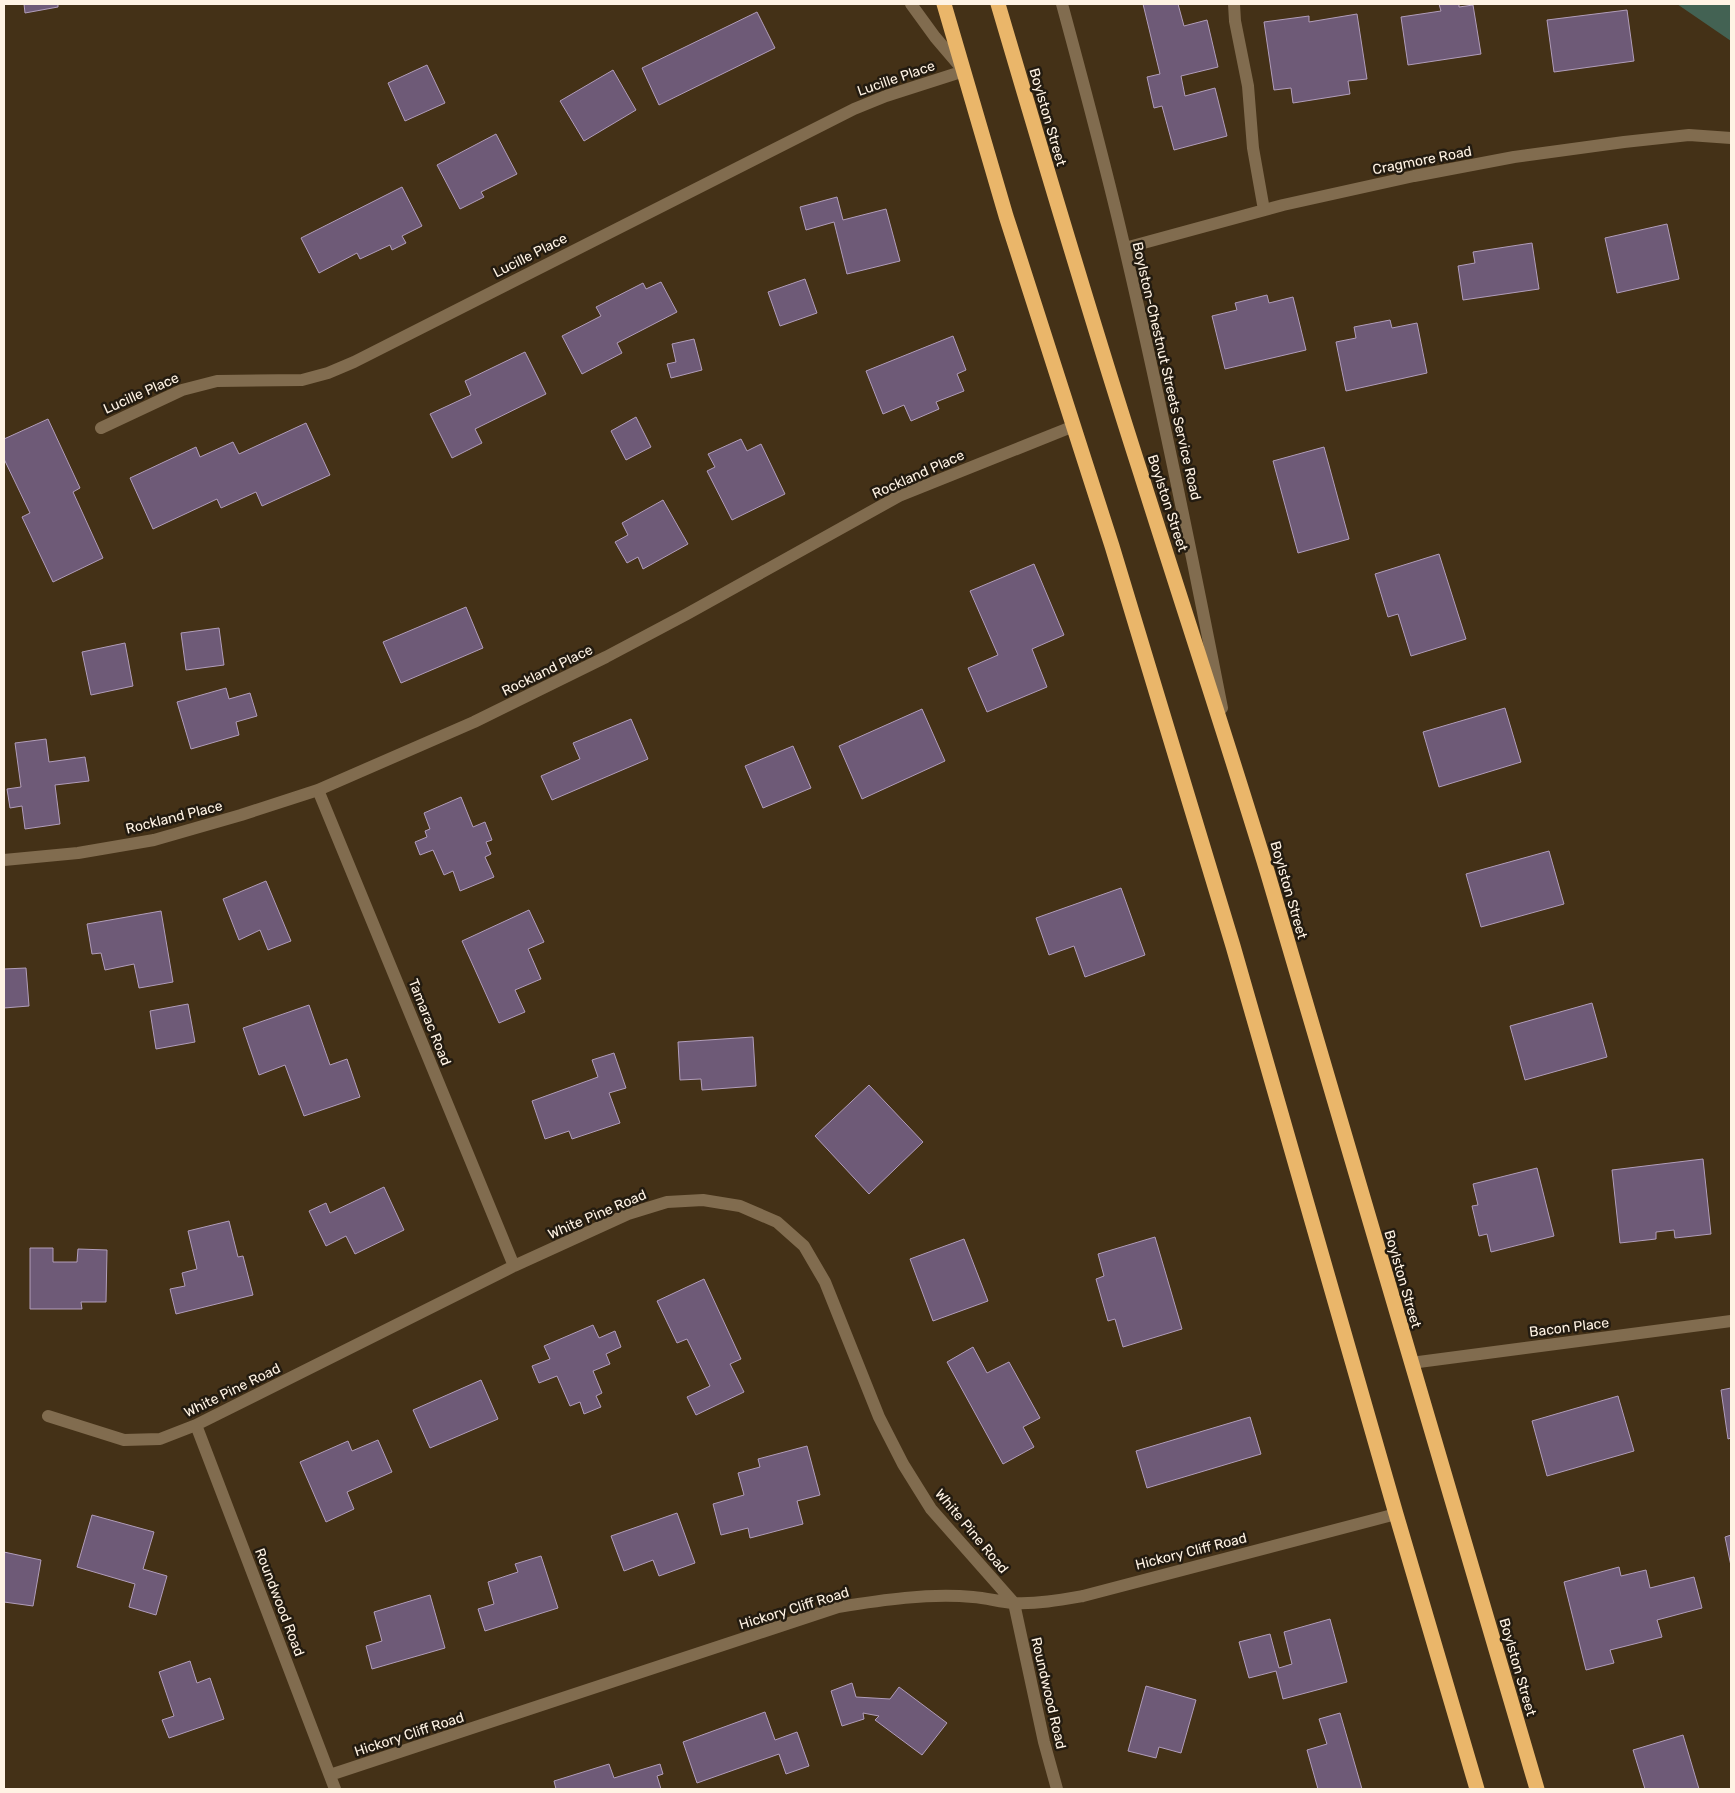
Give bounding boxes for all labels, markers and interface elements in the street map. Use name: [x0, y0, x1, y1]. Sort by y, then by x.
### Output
street label: Lucille Place: [855, 57, 937, 100]
street label: Boylston Street: [1025, 66, 1070, 169]
street label: Cragmore Road: [1371, 143, 1473, 178]
street label: Lucille Place: [490, 229, 570, 281]
street label: Boylston-Chestnut Streets Service Road: [1128, 240, 1205, 502]
street label: Lucille Place: [101, 369, 182, 418]
street label: Rockland Place: [869, 446, 967, 502]
street label: Boylston Street: [1144, 452, 1191, 554]
street label: Rockland Place: [499, 641, 596, 700]
street label: Rockland Place: [124, 797, 224, 838]
street label: Boylston Street: [1266, 839, 1311, 942]
street label: Tamarac Road: [404, 976, 455, 1068]
street label: White Pine Road: [545, 1186, 649, 1243]
street label: Boylston Street: [1380, 1228, 1425, 1331]
street label: Bacon Place: [1528, 1314, 1610, 1341]
street label: White Pine Road: [181, 1360, 283, 1421]
street label: White Pine Road: [931, 1486, 1012, 1577]
street label: Hickory Cliff Road: [1134, 1529, 1249, 1574]
street label: Roundwood Road: [251, 1546, 308, 1659]
street label: Hickory Cliff Road: [737, 1584, 851, 1633]
street label: Boylston Street: [1495, 1616, 1540, 1719]
street label: Roundwood Road: [1027, 1635, 1070, 1751]
street label: Hickory Cliff Road: [352, 1709, 466, 1760]

